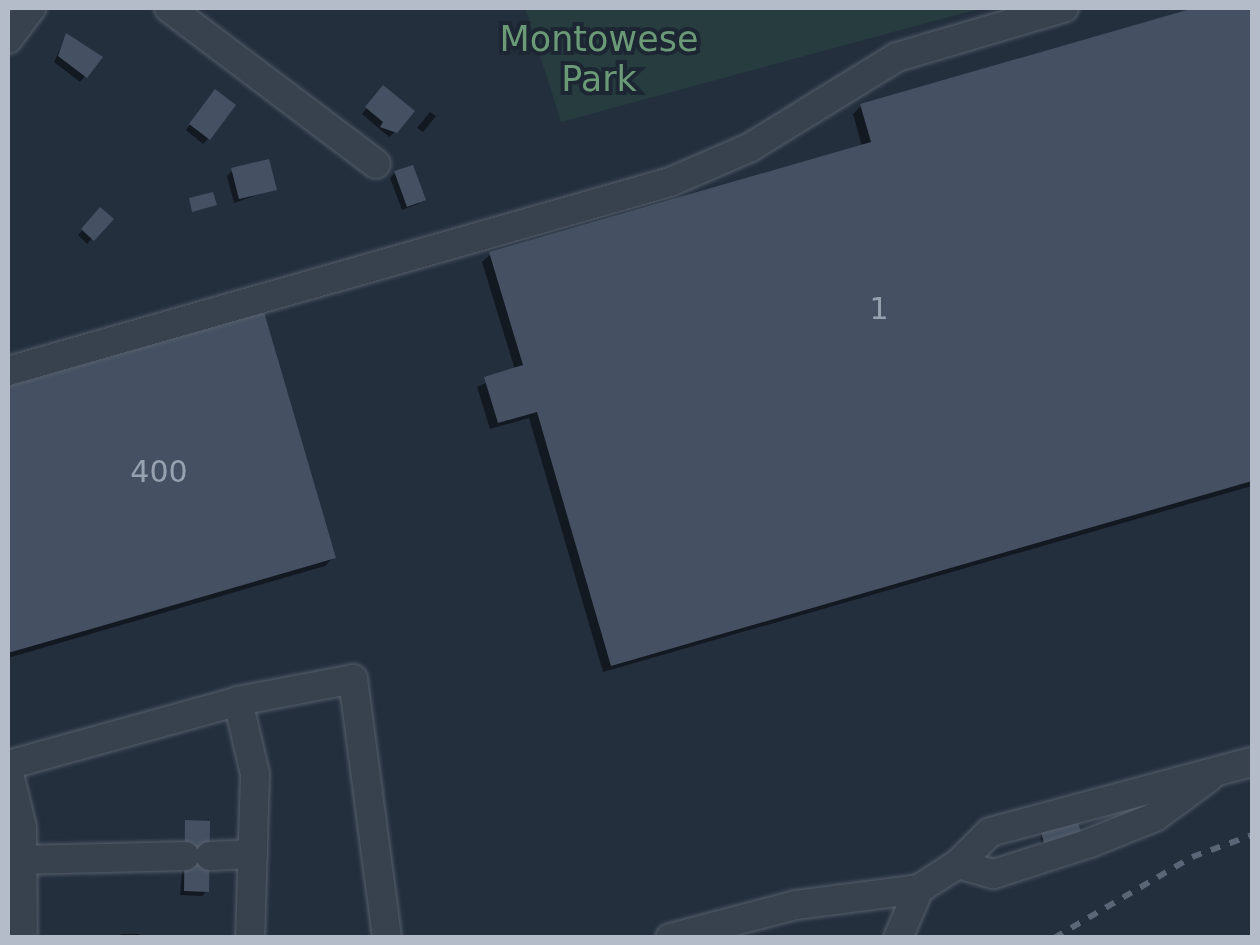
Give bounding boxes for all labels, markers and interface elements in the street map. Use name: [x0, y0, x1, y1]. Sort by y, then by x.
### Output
park label: Montowese Park: [500, 18, 698, 100]
house number: 1: [869, 291, 889, 327]
house number: 400: [130, 454, 188, 490]

